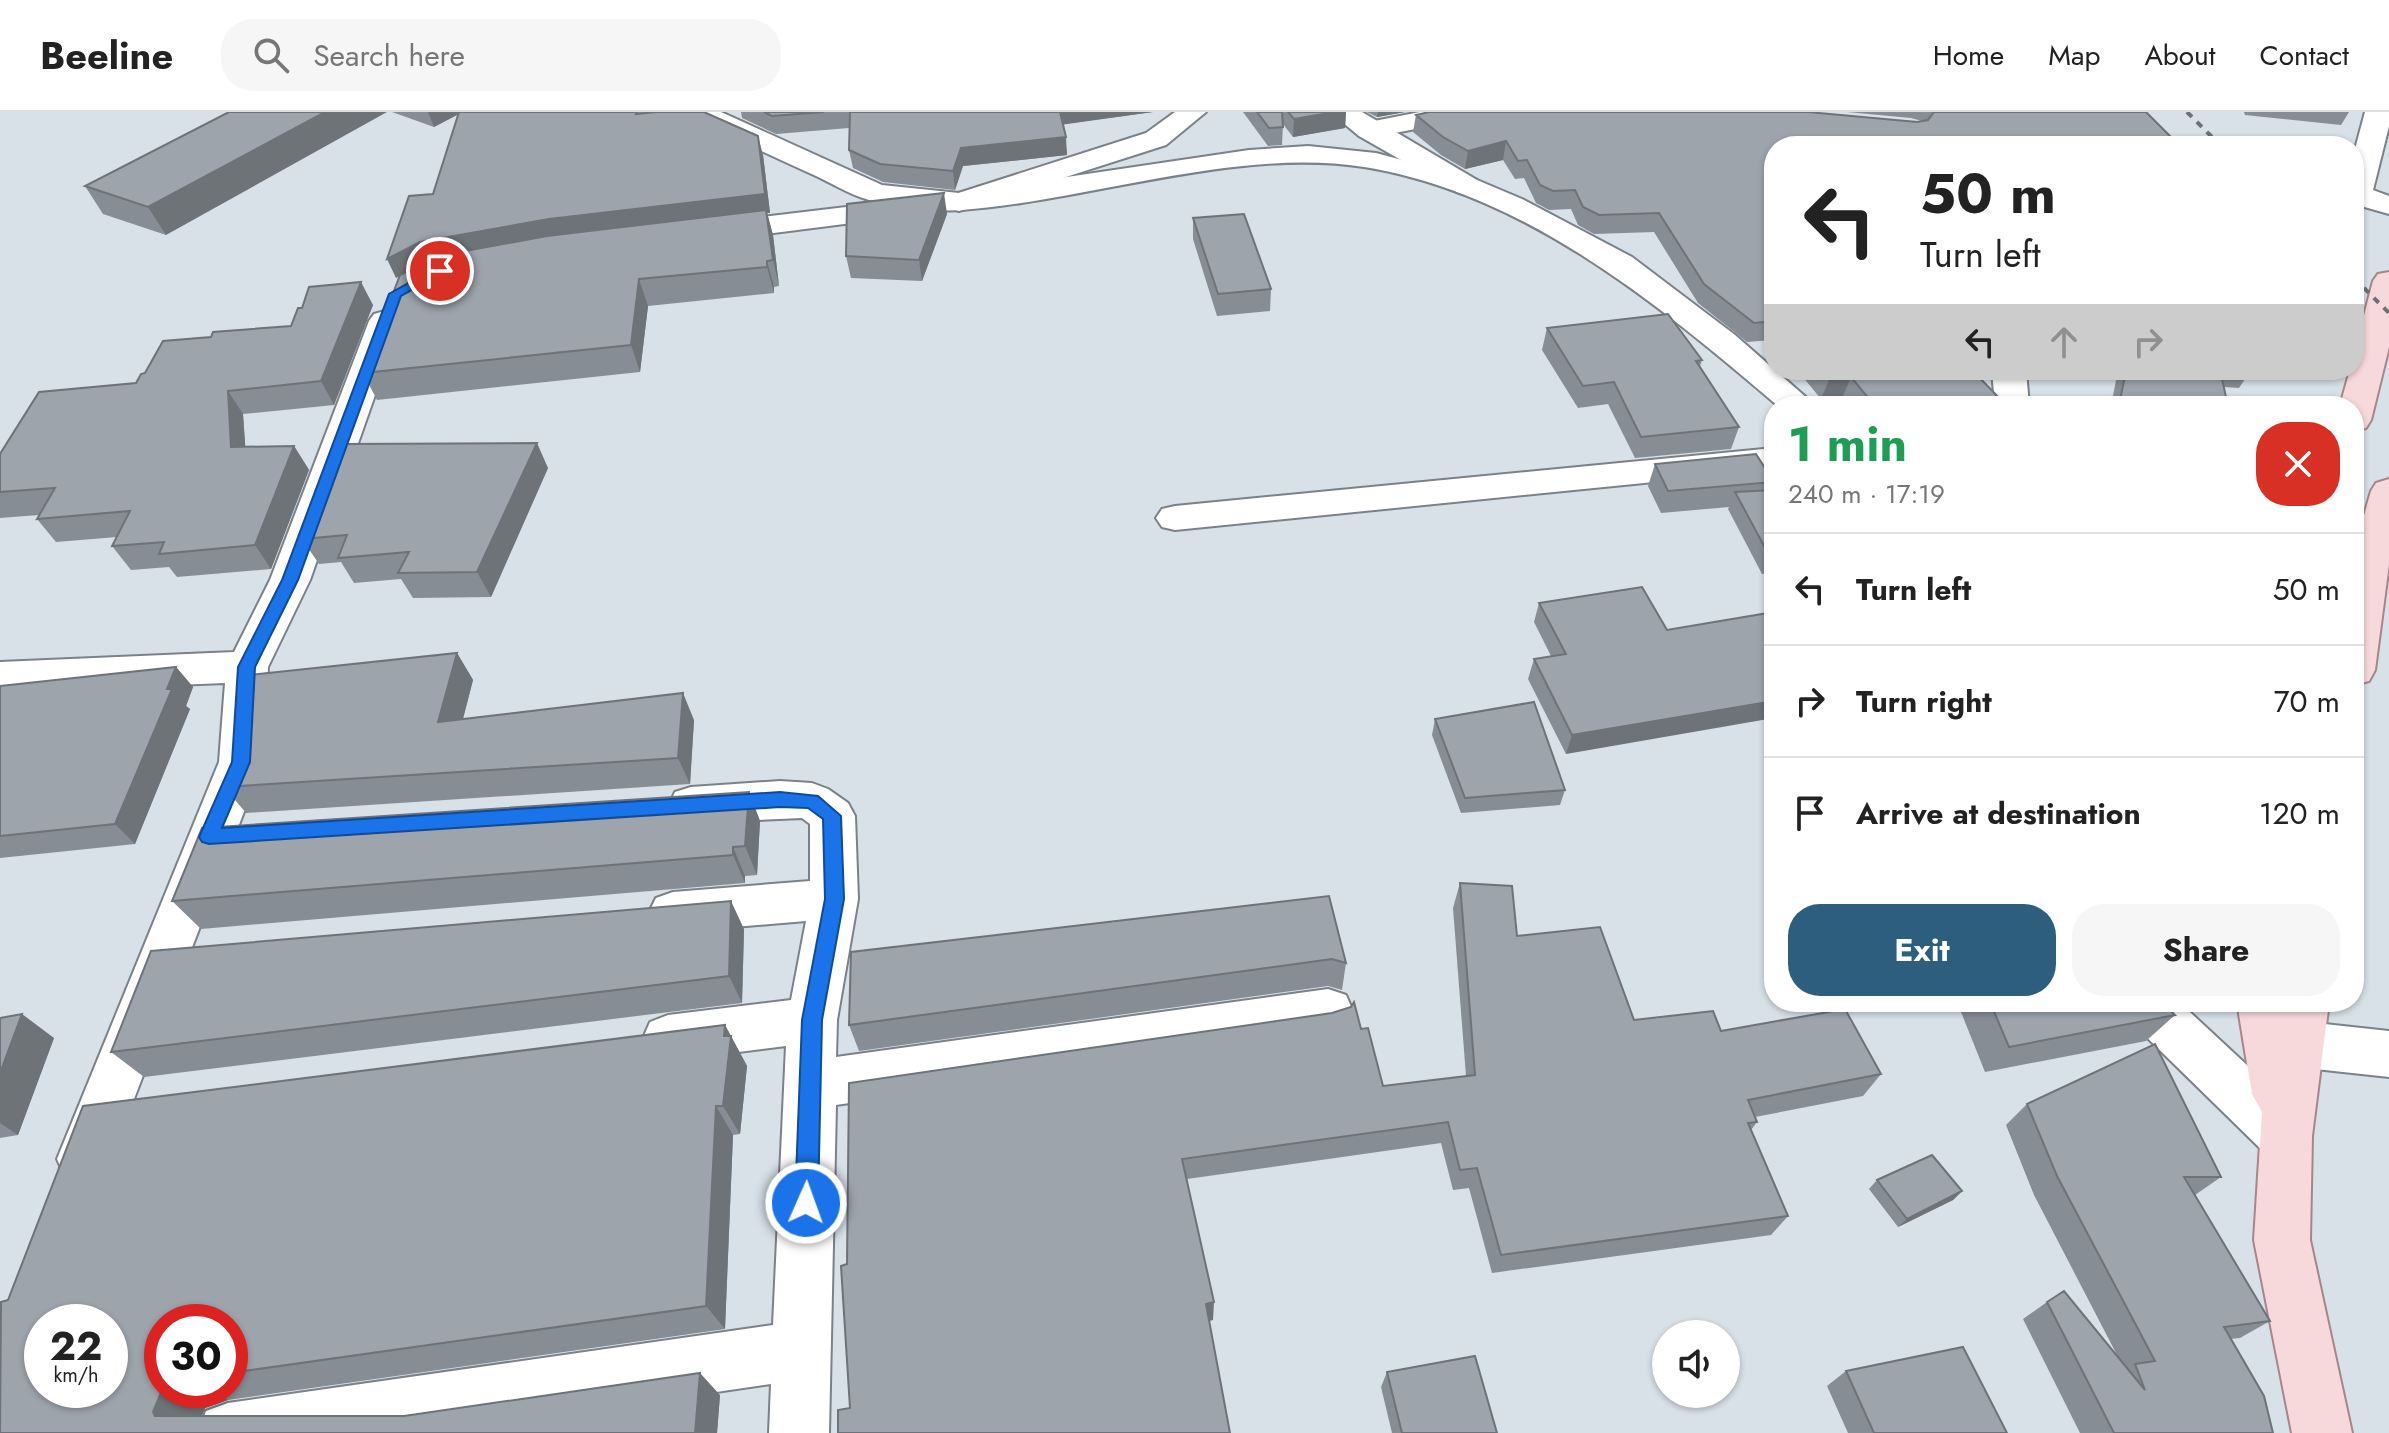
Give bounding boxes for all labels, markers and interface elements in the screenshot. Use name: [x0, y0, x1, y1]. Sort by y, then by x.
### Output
search box: [221, 19, 781, 91]
text: Beeline: [40, 28, 173, 83]
icon: search: [249, 33, 293, 77]
text: Search here: [313, 34, 465, 77]
text: Home: [1933, 35, 2004, 76]
text: Map: [2048, 35, 2100, 76]
text: About: [2144, 35, 2216, 76]
text: Contact: [2260, 35, 2349, 76]
text: 50 m: [1920, 153, 2056, 234]
icon: left: [1788, 168, 1892, 272]
text: Turn left: [1920, 228, 2041, 280]
pin: [406, 237, 474, 305]
icon: arrive: [418, 249, 462, 293]
icon: left: [1958, 320, 2002, 364]
icon: ahead: [2042, 320, 2086, 364]
icon: right: [2126, 320, 2170, 364]
text: 1 min: [1788, 410, 1907, 479]
button: close: [2256, 422, 2340, 506]
text: 240 m · 17:19: [1788, 475, 1945, 513]
icon: left: [1788, 567, 1832, 611]
text: Turn left: [1856, 568, 1971, 611]
text: 50 m: [2273, 568, 2340, 611]
icon: right: [1788, 679, 1832, 723]
text: Turn right: [1856, 680, 1992, 723]
text: 70 m: [2274, 680, 2340, 723]
icon: arrive: [1788, 791, 1832, 835]
text: Arrive at destination: [1856, 792, 2141, 835]
text: 120 m: [2259, 792, 2340, 835]
button: Exit: [1788, 904, 2056, 996]
button: Share: [2072, 904, 2340, 996]
position arrow: [764, 1161, 848, 1245]
speed limit sign: 30: [144, 1304, 248, 1408]
text: 22: [50, 1317, 102, 1375]
map controls: [1652, 1320, 1740, 1408]
button: sound: [1652, 1320, 1740, 1408]
text: km/h: [53, 1361, 99, 1390]

